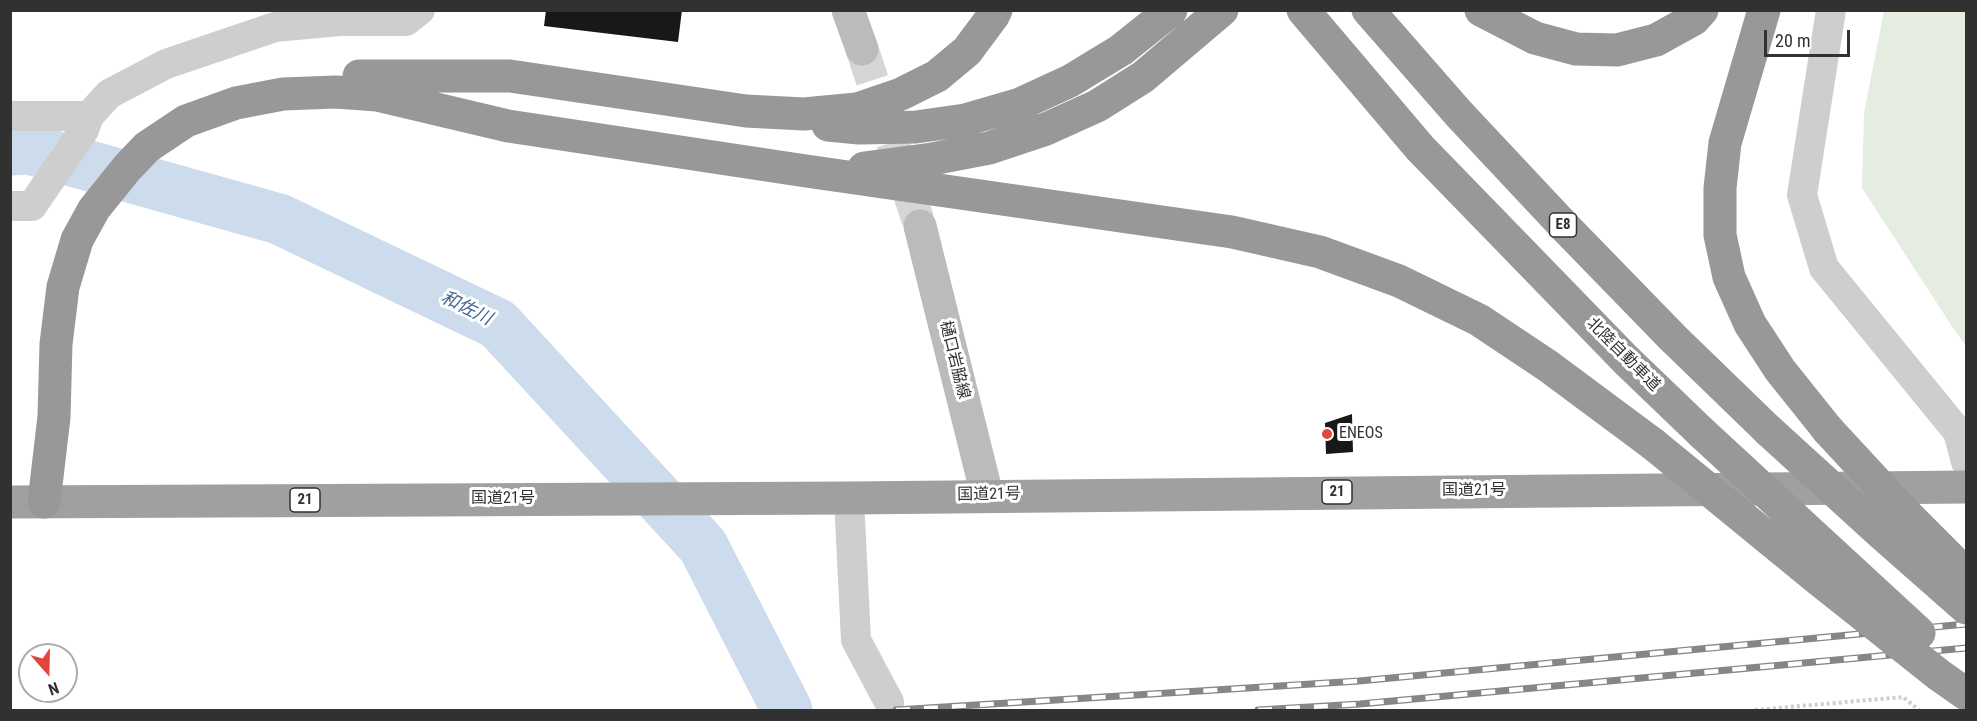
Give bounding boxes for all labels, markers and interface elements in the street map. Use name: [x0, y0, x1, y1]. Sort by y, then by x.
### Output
scale bar: [1767, 18, 1852, 56]
text: 20 m: [1775, 30, 1810, 51]
road number: E8: [1550, 213, 1576, 237]
water label: 和佐川: [437, 287, 495, 331]
street label: 北陸自動車道: [1582, 314, 1664, 396]
street label: 樋口岩脇線: [935, 319, 973, 401]
place label: ENEOS: [1339, 424, 1383, 444]
marker: ENEOS: [1320, 427, 1334, 441]
road number: 21: [1322, 480, 1352, 504]
street label: 国道21号: [1442, 481, 1506, 501]
street label: 国道21号: [957, 485, 1021, 505]
road number: 21: [290, 488, 320, 512]
street label: 国道21号: [471, 489, 535, 509]
north arrow: [18, 643, 78, 703]
text: N: [46, 678, 62, 699]

